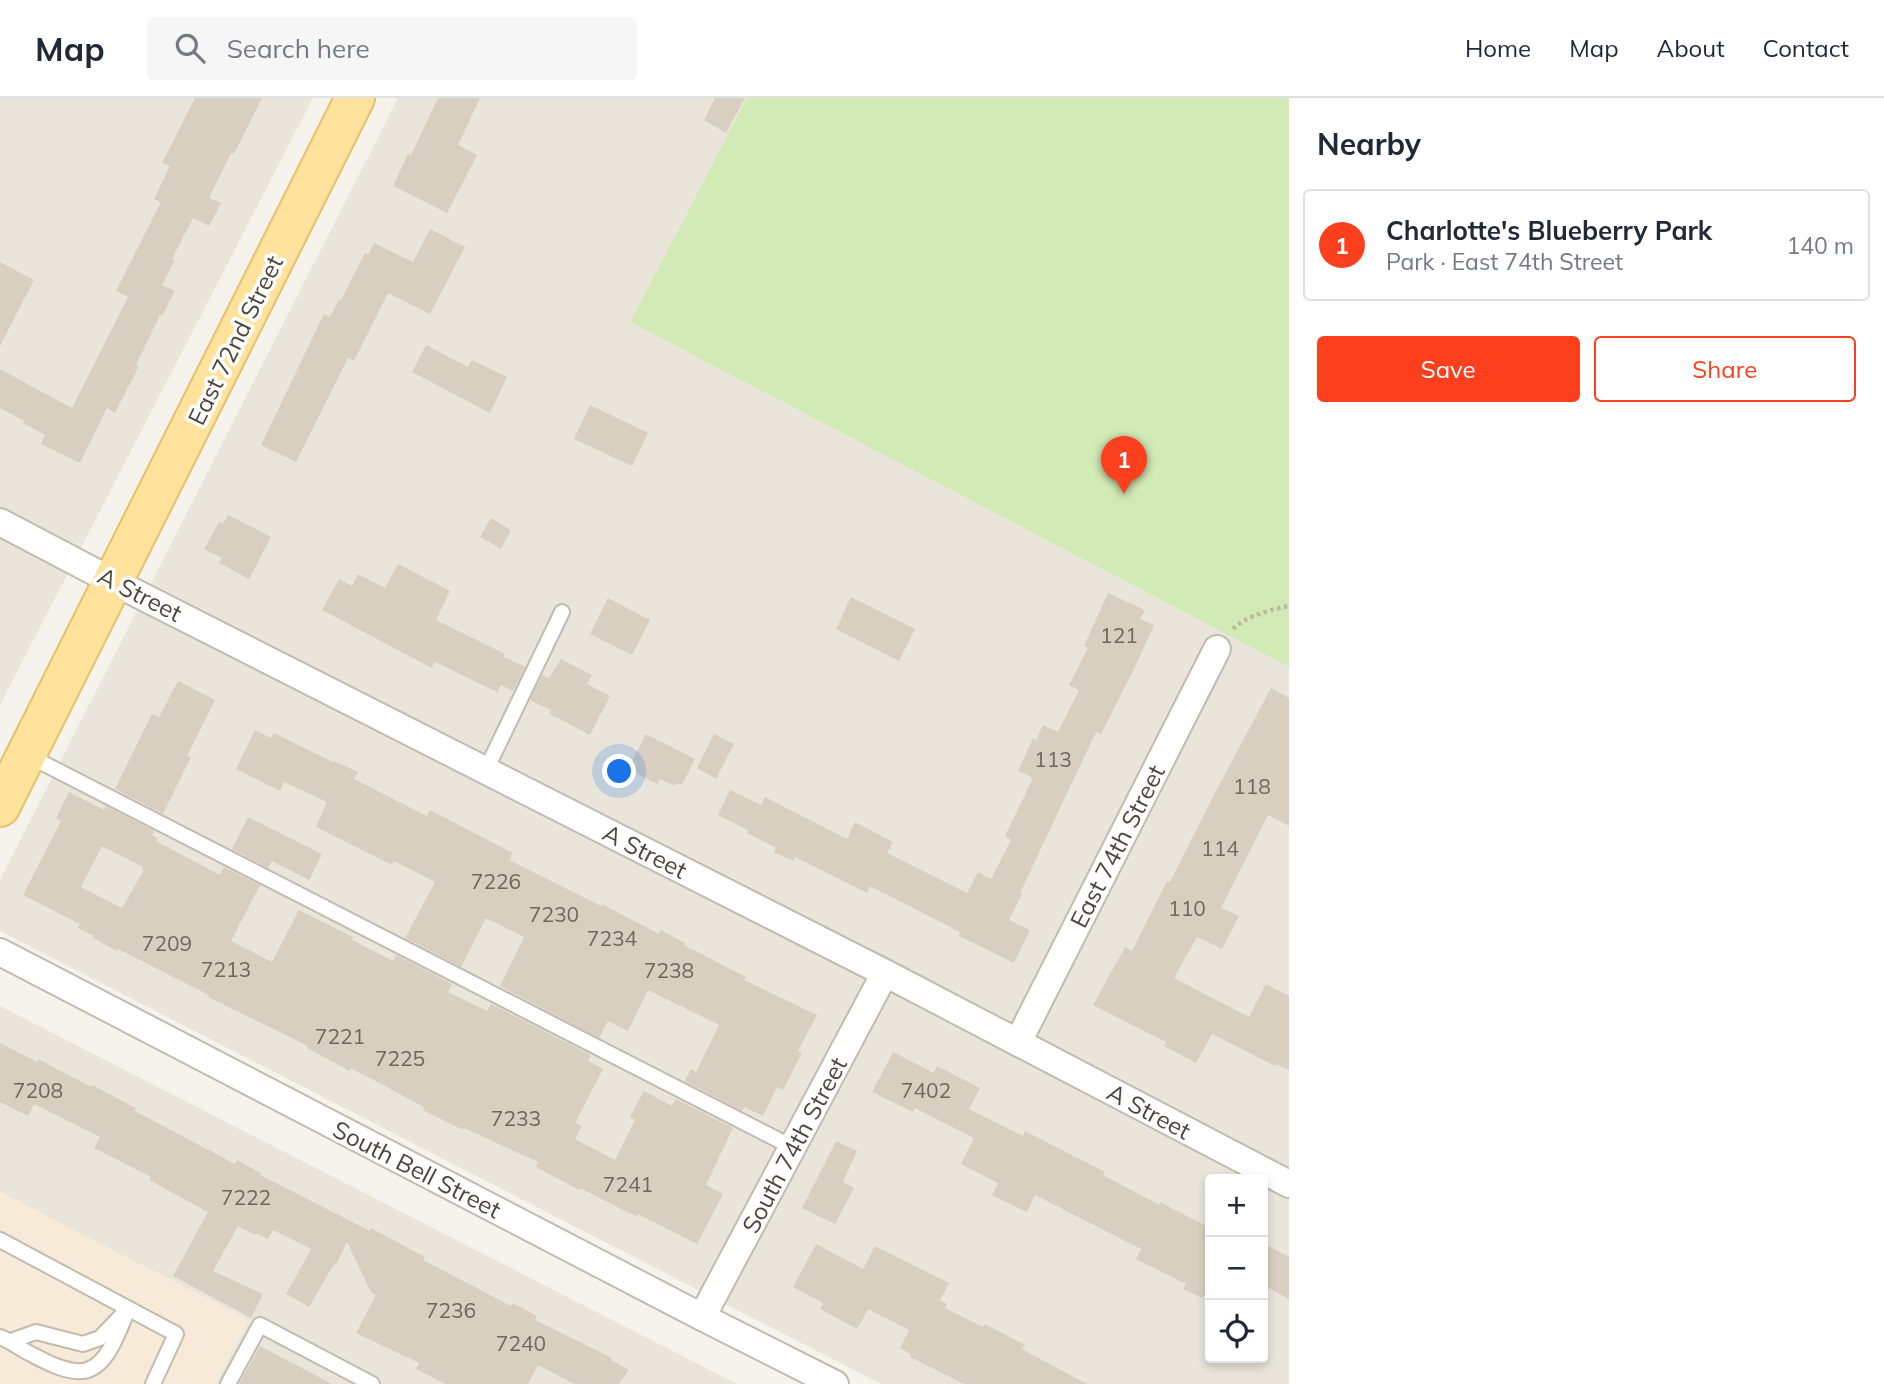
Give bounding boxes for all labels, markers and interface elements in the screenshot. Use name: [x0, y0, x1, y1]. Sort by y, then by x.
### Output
search box: [147, 17, 637, 80]
text: Map: [35, 28, 105, 69]
icon: search: [171, 29, 209, 67]
text: Search here: [227, 32, 370, 65]
text: Home: [1465, 33, 1531, 63]
text: Map: [1569, 33, 1619, 63]
text: About: [1657, 33, 1725, 63]
text: Contact: [1763, 33, 1849, 63]
text: Nearby: [1317, 125, 1421, 163]
text: Charlotte's Blueberry Park: [1386, 214, 1712, 247]
text: 1: [1335, 231, 1349, 260]
text: 140 m: [1786, 231, 1854, 260]
text: Park · East 74th Street: [1386, 247, 1623, 276]
street label: East 72nd Street: [181, 250, 289, 430]
button: Save: [1317, 336, 1580, 402]
button: Share: [1594, 336, 1856, 402]
pin: 1: [1101, 436, 1147, 494]
street label: A Street: [93, 560, 187, 628]
house number: 121: [1100, 622, 1138, 648]
house number: 113: [1034, 746, 1072, 772]
your location: [602, 754, 636, 788]
street label: East 74th Street: [1063, 760, 1171, 932]
house number: 118: [1233, 773, 1271, 799]
street label: A Street: [598, 817, 692, 885]
house number: 114: [1201, 835, 1239, 861]
house number: 7226: [471, 868, 521, 894]
house number: 110: [1168, 895, 1206, 921]
house number: 7230: [529, 901, 579, 927]
house number: 7234: [587, 925, 638, 951]
house number: 7209: [142, 930, 192, 956]
house number: 7213: [201, 956, 251, 982]
house number: 7238: [644, 957, 694, 983]
house number: 7221: [315, 1023, 365, 1049]
house number: 7225: [375, 1045, 425, 1071]
street label: South 74th Street: [735, 1052, 853, 1238]
house number: 7208: [13, 1077, 63, 1103]
house number: 7402: [901, 1077, 951, 1103]
street label: A Street: [1102, 1077, 1196, 1145]
house number: 7233: [491, 1105, 541, 1131]
street label: South Bell Street: [328, 1114, 506, 1224]
house number: 7241: [603, 1171, 653, 1197]
map controls: [1205, 1174, 1268, 1363]
button: +: [1205, 1174, 1268, 1237]
house number: 7222: [221, 1184, 271, 1210]
button: −: [1205, 1237, 1268, 1300]
house number: 7236: [426, 1297, 476, 1323]
button: locate: [1205, 1300, 1268, 1363]
house number: 7240: [496, 1330, 546, 1356]

